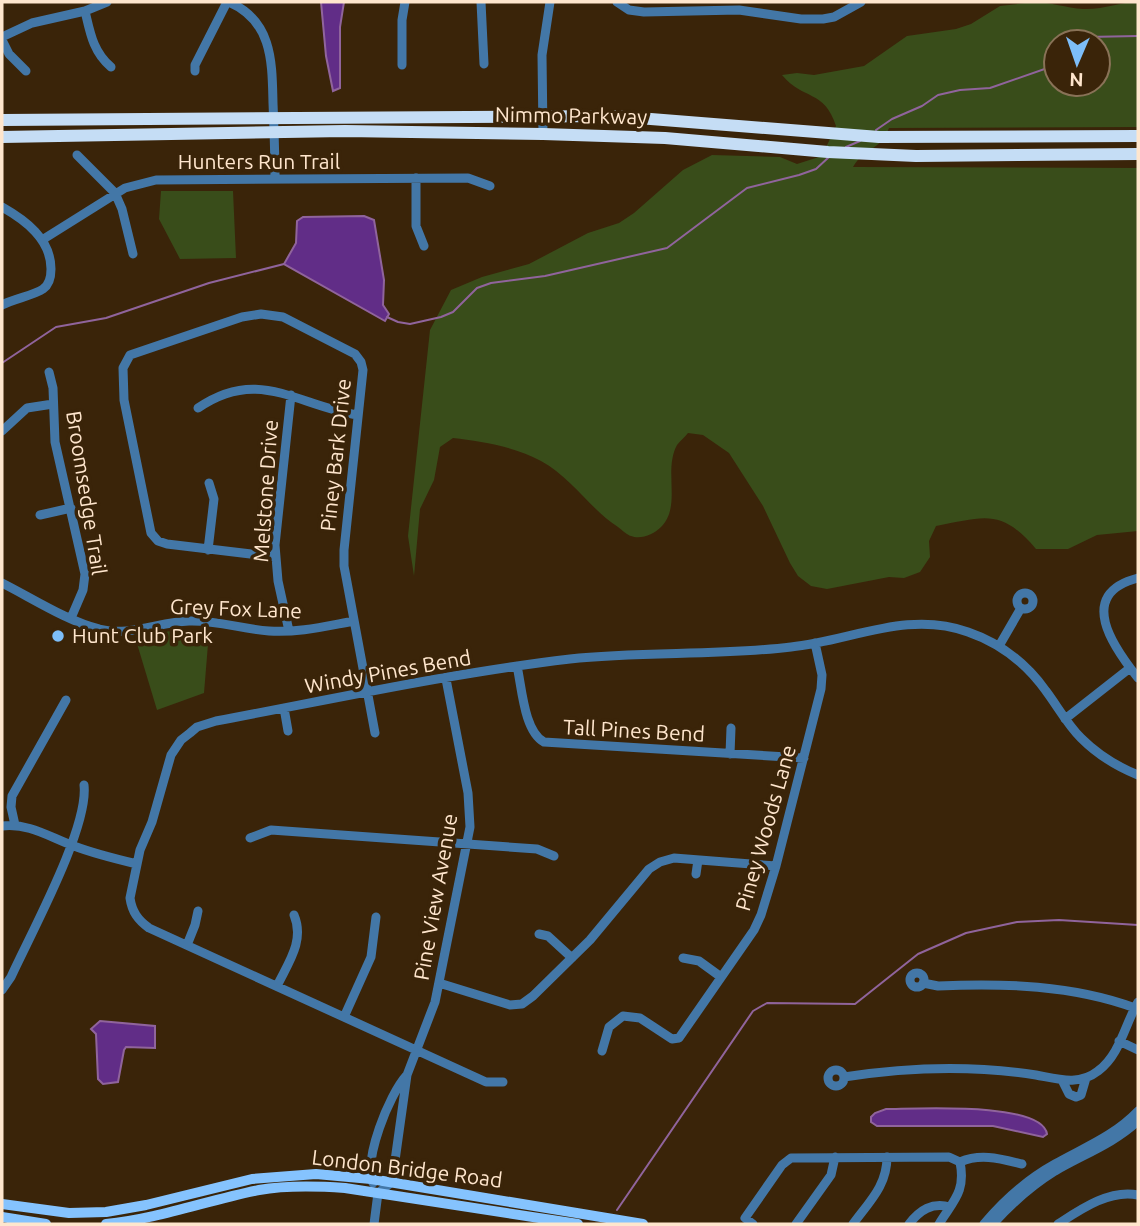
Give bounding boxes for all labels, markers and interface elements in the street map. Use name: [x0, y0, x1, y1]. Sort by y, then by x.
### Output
north arrow: [1042, 28, 1112, 98]
text: N: [1069, 69, 1084, 91]
street label: Nimmo Parkway: [495, 102, 647, 128]
street label: Hunters Run Trail: [178, 149, 340, 173]
street label: Piney Bark Drive: [315, 377, 355, 532]
street label: Broomsedge Trail: [62, 409, 112, 577]
street label: Melstone Drive: [248, 419, 282, 563]
street label: Grey Fox Lane: [170, 594, 302, 622]
place label: Hunt Club Park: [72, 623, 213, 647]
marker: Hunt Club Park: [50, 628, 66, 644]
street label: Windy Pines Bend: [303, 645, 473, 697]
street label: Tall Pines Bend: [563, 714, 706, 746]
street label: Piney Woods Lane: [730, 742, 800, 913]
street label: Pine View Avenue: [409, 812, 461, 982]
street label: London Bridge Road: [310, 1144, 504, 1192]

